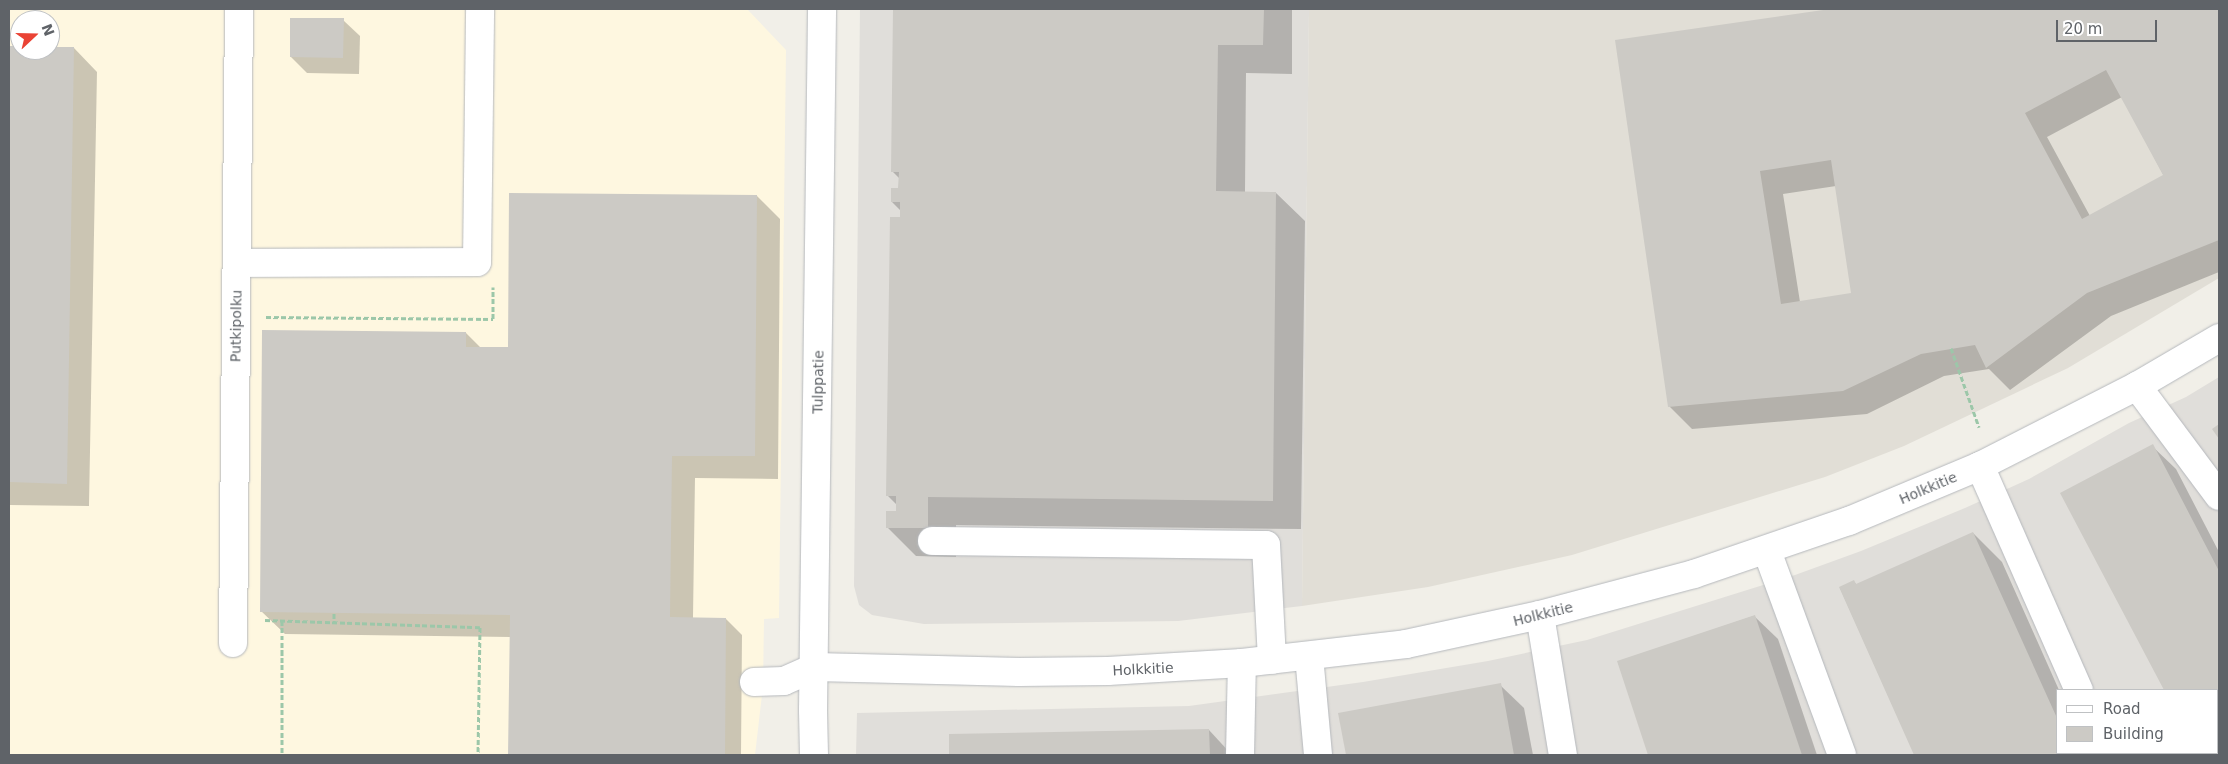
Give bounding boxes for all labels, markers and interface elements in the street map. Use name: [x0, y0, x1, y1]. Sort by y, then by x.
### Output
north arrow: [10, 10, 60, 60]
scale bar: [2058, 10, 2159, 42]
text: 20 m: [2064, 20, 2102, 38]
text: N: [39, 22, 58, 38]
street label: Putkipolku: [227, 290, 245, 362]
street label: Tulppatie: [809, 350, 827, 414]
street label: Holkkitie: [1897, 468, 1959, 508]
street label: Holkkitie: [1511, 598, 1575, 630]
street label: Holkkitie: [1112, 659, 1174, 679]
legend: [2056, 689, 2218, 754]
text: Road: [2103, 700, 2141, 718]
text: Building: [2103, 725, 2164, 743]

